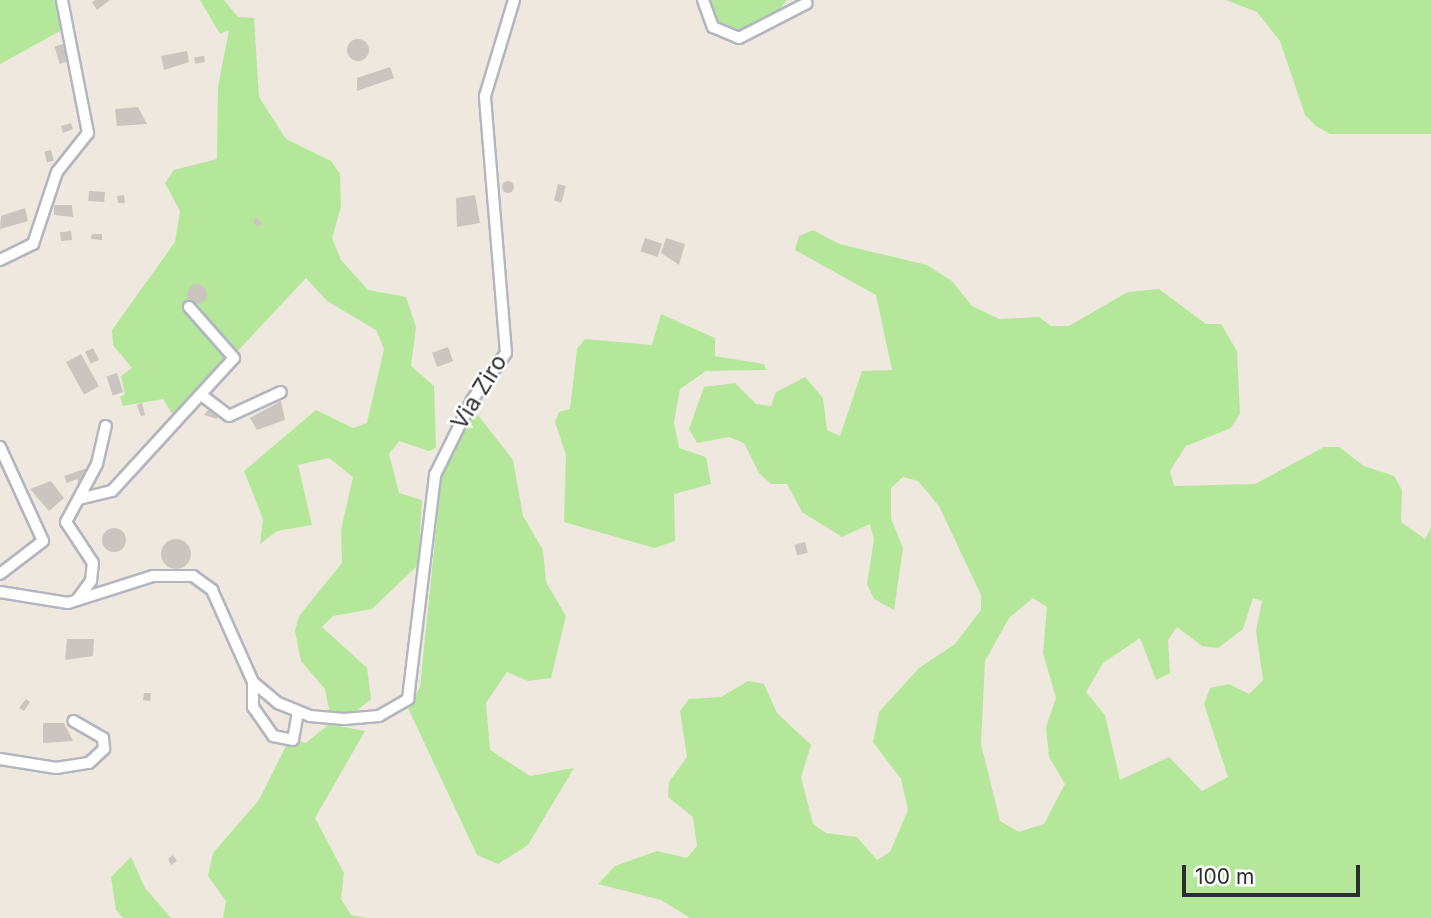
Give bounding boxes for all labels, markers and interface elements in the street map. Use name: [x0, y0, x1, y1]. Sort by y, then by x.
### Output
street label: Via Ziro: [445, 350, 513, 434]
scale bar: [1186, 852, 1364, 896]
text: 100 m: [1195, 864, 1254, 889]

